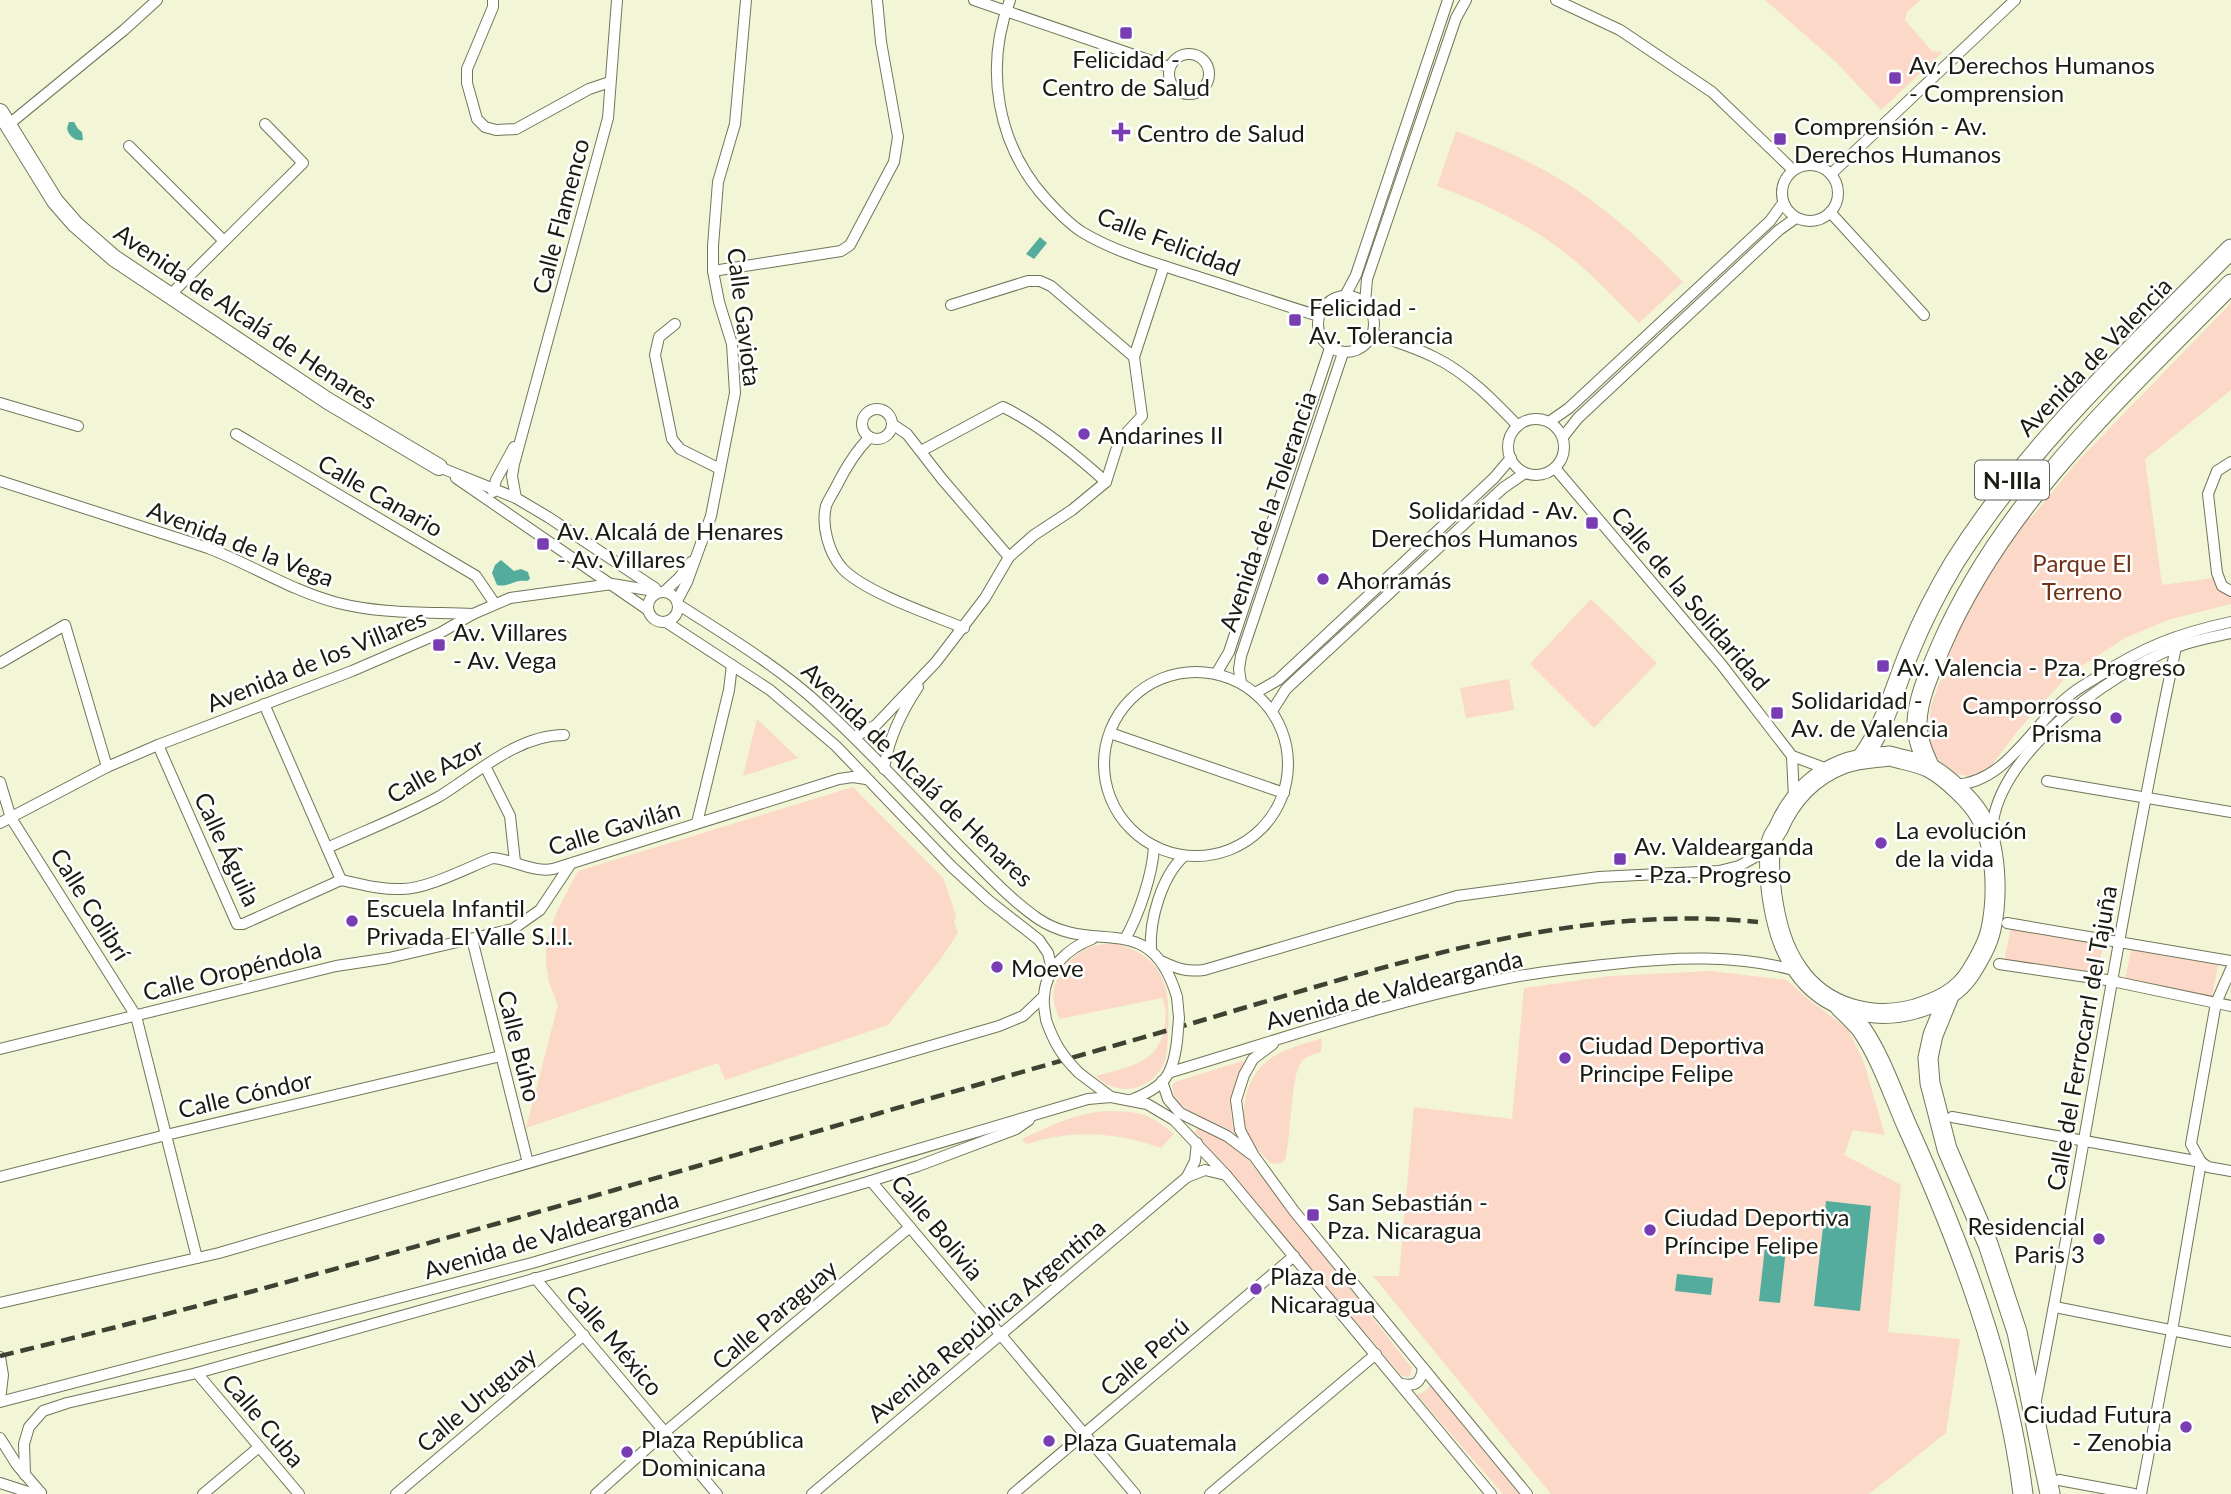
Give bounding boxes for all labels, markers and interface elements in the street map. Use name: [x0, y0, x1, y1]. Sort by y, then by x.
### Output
marker: Felicidad - Centro de Salud: [1118, 25, 1134, 41]
place label: Felicidad - Centro de Salud: [1042, 44, 1210, 101]
place label: Av. Derechos Humanos - Comprension: [1909, 50, 2155, 107]
marker: Av. Derechos Humanos - Comprension: [1887, 70, 1903, 86]
place label: Comprensión - Av. Derechos Humanos: [1794, 111, 2001, 168]
place label: Centro de Salud: [1137, 118, 1305, 147]
marker: Centro de Salud: [1111, 122, 1131, 142]
marker: Comprensión - Av. Derechos Humanos: [1772, 131, 1788, 147]
street label: Calle Flamenco: [525, 135, 595, 297]
street label: Calle Felicidad: [1093, 200, 1245, 282]
street label: Avenida de Alcalá de Henares: [109, 217, 383, 415]
street label: Calle Gaviota: [722, 246, 768, 388]
street label: Avenida de Valencia: [2011, 271, 2177, 441]
place label: Felicidad - Av. Tolerancia: [1309, 292, 1453, 349]
marker: Felicidad - Av. Tolerancia: [1287, 312, 1303, 328]
street label: Avenida de la Tolerancia: [1212, 387, 1322, 635]
place label: Andarines II: [1098, 420, 1224, 449]
marker: Andarines II: [1076, 426, 1092, 442]
street label: Calle Canario: [313, 448, 449, 542]
road number: N-IIIa: [1975, 460, 2049, 500]
street label: Avenida de la Vega: [144, 494, 338, 592]
place label: Solidaridad - Av. Derechos Humanos: [1371, 495, 1578, 552]
street label: Calle de la Solidaridad: [1606, 500, 1776, 696]
marker: Solidaridad - Av. Derechos Humanos: [1584, 515, 1600, 531]
place label: Av. Alcalá de Henares - Av. Villares: [557, 516, 783, 573]
marker: Av. Alcalá de Henares - Av. Villares: [535, 536, 551, 552]
park label: Parque El Terreno: [2032, 548, 2132, 605]
place label: Ahorramás: [1337, 565, 1451, 594]
marker: Ahorramás: [1315, 571, 1331, 587]
street label: Avenida de los Villares: [202, 603, 430, 717]
place label: Av. Villares - Av. Vega: [453, 617, 567, 674]
marker: Av. Villares - Av. Vega: [431, 637, 447, 653]
place label: Av. Valencia - Pza. Progreso: [1897, 652, 2186, 681]
street label: Avenida de Alcalá de Henares: [796, 656, 1040, 892]
marker: Av. Valencia - Pza. Progreso: [1875, 658, 1891, 674]
place label: Solidaridad - Av. de Valencia: [1791, 685, 1948, 742]
place label: Camporrosso Prisma: [1962, 690, 2102, 747]
marker: Solidaridad - Av. de Valencia: [1769, 705, 1785, 721]
marker: Camporrosso Prisma: [2108, 710, 2124, 726]
street label: Calle Azor: [381, 731, 489, 809]
street label: Calle Águila: [189, 787, 267, 911]
street label: Calle Gavilán: [545, 793, 683, 861]
place label: La evolución de la vida: [1895, 815, 2027, 872]
place label: Av. Valdearganda - Pza. Progreso: [1634, 831, 1814, 888]
marker: La evolución de la vida: [1873, 835, 1889, 851]
street label: Calle Colibrí: [45, 843, 138, 967]
marker: Av. Valdearganda - Pza. Progreso: [1612, 851, 1628, 867]
street label: Calle del Ferrocarrl del Tajuña: [2040, 883, 2122, 1193]
place label: Escuela Infantil Privada El Valle S.l.l.: [366, 893, 573, 950]
marker: Escuela Infantil Privada El Valle S.l.l.: [344, 913, 360, 929]
street label: Calle Oropéndola: [140, 934, 324, 1006]
street label: Avenida de Valdearganda: [1263, 943, 1525, 1035]
place label: Moeve: [1011, 953, 1084, 982]
marker: Moeve: [989, 959, 1005, 975]
street label: Calle Búho: [492, 987, 548, 1105]
place label: Ciudad Deportiva Principe Felipe: [1579, 1030, 1765, 1087]
marker: Ciudad Deportiva Principe Felipe: [1557, 1050, 1573, 1066]
street label: Calle Cóndor: [175, 1064, 315, 1124]
street label: Calle Bolivia: [886, 1168, 990, 1286]
street label: Avenida de Valdearganda: [420, 1184, 682, 1284]
place label: San Sebastián - Pza. Nicaragua: [1327, 1187, 1488, 1244]
place label: Ciudad Deportiva Príncipe Felipe: [1664, 1202, 1850, 1259]
marker: San Sebastián - Pza. Nicaragua: [1305, 1207, 1321, 1223]
place label: Residencial Paris 3: [1968, 1211, 2085, 1268]
street label: Avenida República Argentina: [861, 1212, 1111, 1428]
marker: Ciudad Deportiva Príncipe Felipe: [1642, 1222, 1658, 1238]
marker: Residencial Paris 3: [2091, 1231, 2107, 1247]
street label: Calle Paraguay: [706, 1253, 843, 1375]
place label: Plaza de Nicaragua: [1270, 1261, 1376, 1318]
street label: Calle México: [560, 1279, 670, 1401]
marker: Plaza de Nicaragua: [1248, 1281, 1264, 1297]
street label: Calle Perú: [1094, 1311, 1194, 1401]
street label: Calle Uruguay: [410, 1340, 542, 1457]
street label: Calle Cuba: [217, 1368, 311, 1472]
place label: Ciudad Futura - Zenobia: [2023, 1399, 2172, 1456]
marker: Ciudad Futura - Zenobia: [2178, 1419, 2194, 1435]
place label: Plaza República Dominicana: [641, 1424, 804, 1481]
place label: Plaza Guatemala: [1063, 1427, 1237, 1456]
marker: Plaza Guatemala: [1041, 1433, 1057, 1449]
marker: Plaza República Dominicana: [619, 1444, 635, 1460]

